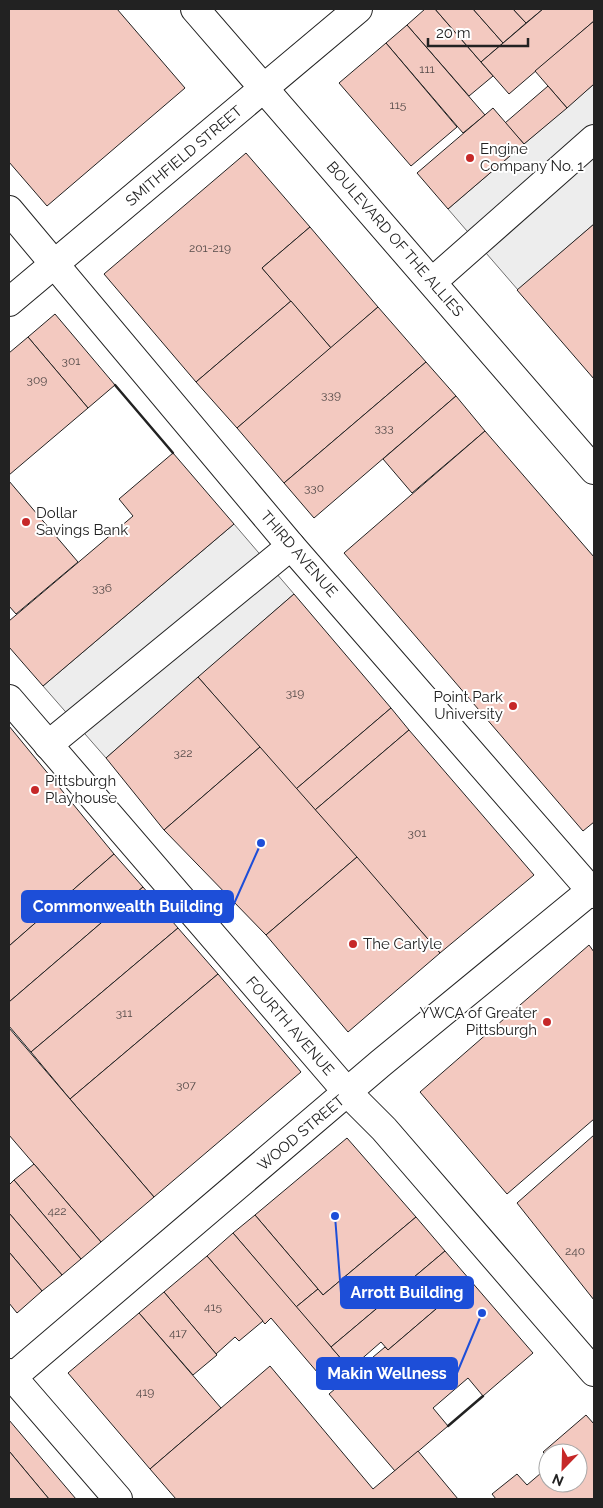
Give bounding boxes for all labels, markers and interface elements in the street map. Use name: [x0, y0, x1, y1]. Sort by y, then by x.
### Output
scale bar: [428, 15, 528, 47]
text: 20 m: [436, 24, 471, 42]
house number: 111: [419, 62, 435, 76]
house number: 115: [390, 98, 407, 112]
street label: SMITHFIELD STREET: [122, 102, 246, 210]
place label: Engine Company No. 1: [480, 140, 584, 175]
marker: Engine Company No. 1: [464, 152, 476, 164]
street label: BOULEVARD OF THE ALLIES: [323, 158, 467, 320]
house number: 201-219: [189, 241, 231, 255]
house number: 301: [62, 354, 80, 368]
house number: 309: [27, 373, 47, 387]
house number: 339: [321, 388, 341, 402]
house number: 333: [374, 421, 394, 435]
house number: 330: [304, 481, 324, 495]
place label: Dollar Savings Bank: [36, 504, 128, 539]
street label: THIRD AVENUE: [257, 507, 341, 601]
marker: Dollar Savings Bank: [20, 516, 32, 528]
house number: 336: [92, 581, 112, 595]
house number: 319: [286, 686, 304, 700]
place label: Point Park University: [433, 688, 503, 723]
marker: Point Park University: [507, 700, 519, 712]
house number: 322: [174, 746, 192, 760]
place label: Pittsburgh Playhouse: [45, 772, 117, 807]
marker: Pittsburgh Playhouse: [29, 784, 41, 796]
house number: 301: [408, 826, 426, 840]
callout: Commonwealth Building: [22, 891, 233, 922]
text: Commonwealth Building: [33, 897, 223, 916]
place label: The Carlyle: [363, 935, 442, 953]
marker: The Carlyle: [347, 938, 359, 950]
street label: FOURTH AVENUE: [242, 973, 338, 1079]
place label: YWCA of Greater Pittsburgh: [419, 1004, 538, 1039]
house number: 311: [116, 1006, 132, 1020]
marker: YWCA of Greater Pittsburgh: [541, 1016, 553, 1028]
house number: 307: [176, 1078, 197, 1092]
street label: WOOD STREET: [254, 1091, 348, 1175]
house number: 422: [47, 1204, 67, 1218]
house number: 240: [565, 1244, 585, 1258]
callout: Arrott Building: [341, 1277, 473, 1308]
text: Arrott Building: [351, 1283, 463, 1302]
house number: 415: [204, 1300, 223, 1314]
house number: 417: [169, 1326, 188, 1340]
callout: Makin Wellness: [317, 1358, 457, 1389]
text: Makin Wellness: [327, 1364, 447, 1383]
house number: 419: [136, 1385, 154, 1399]
north arrow: [538, 1443, 588, 1493]
text: N: [550, 1471, 566, 1489]

